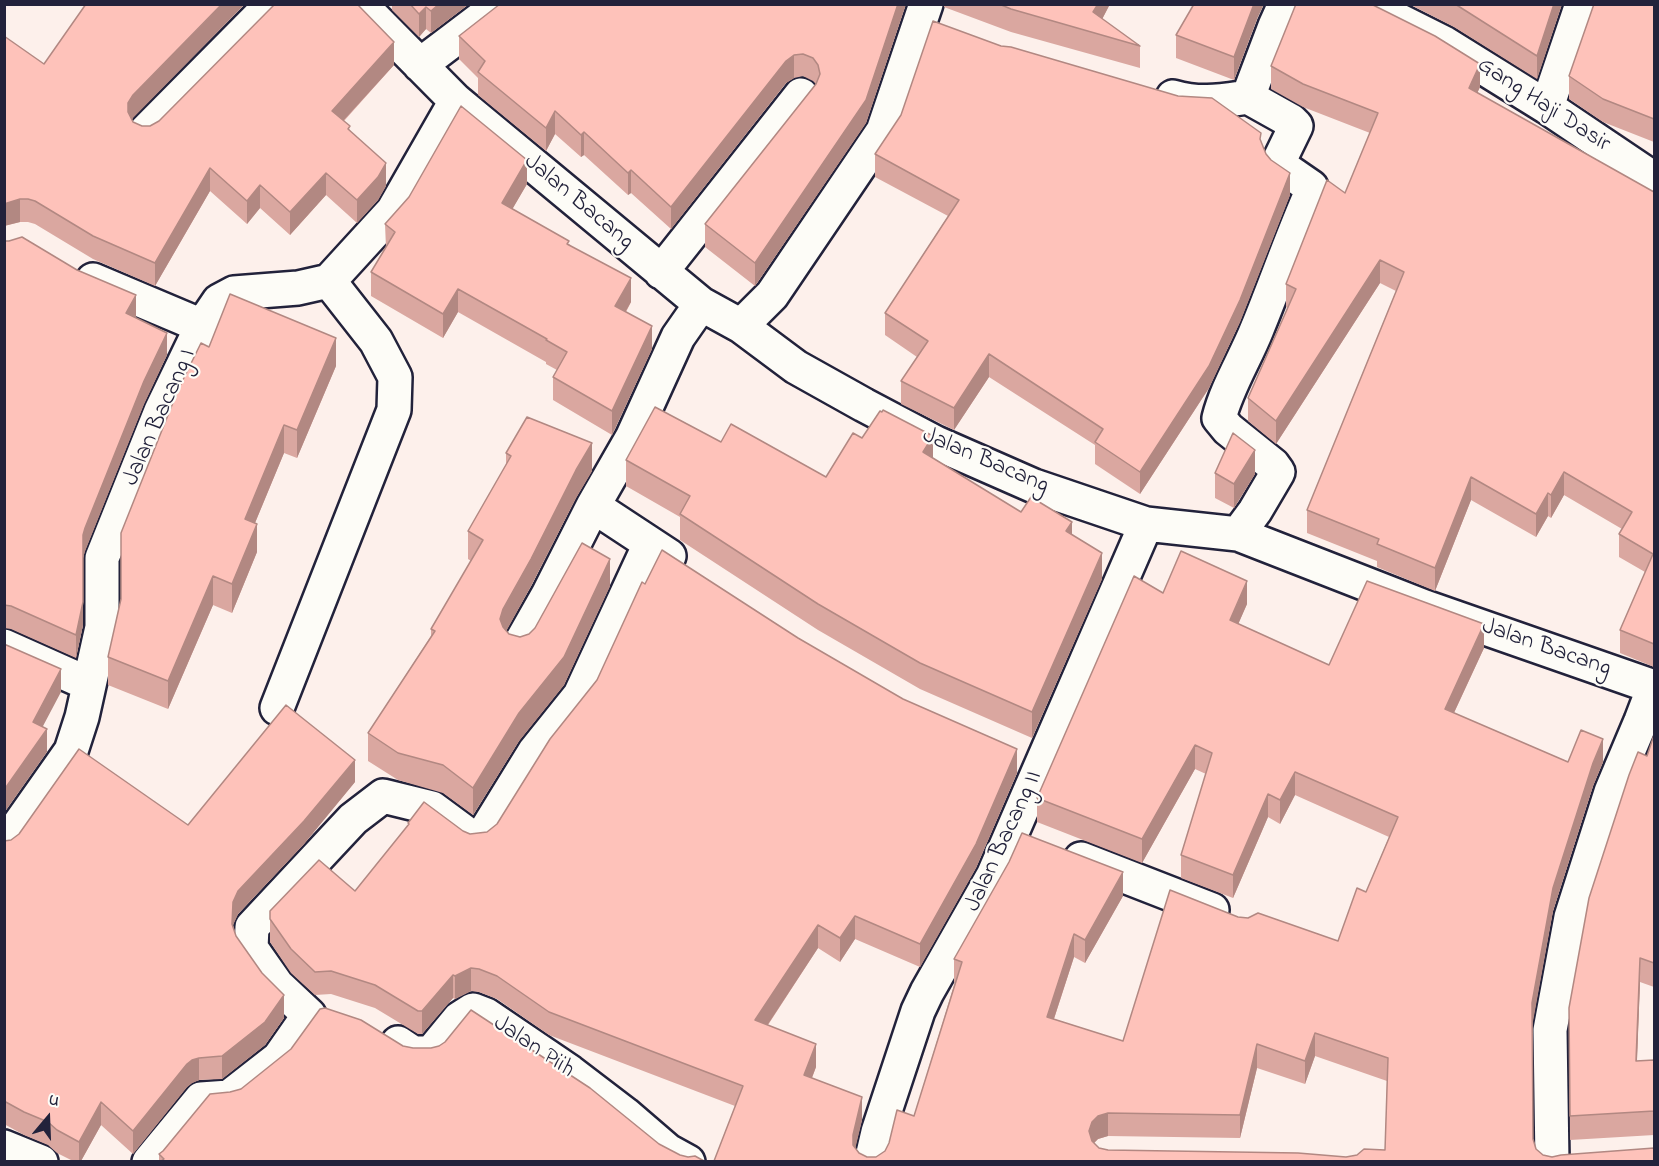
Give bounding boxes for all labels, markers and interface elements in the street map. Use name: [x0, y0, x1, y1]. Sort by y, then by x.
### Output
street label: Gang Haji Dasir: [1471, 52, 1615, 160]
street label: Jalan Bacang: [517, 149, 639, 257]
street label: Jalan Bacang I: [118, 345, 204, 491]
street label: Jalan Bacang: [917, 422, 1053, 502]
street label: Jalan Bacang: [1478, 613, 1614, 685]
street label: Jalan Bacang II: [960, 767, 1050, 917]
street label: Jalan Piih: [487, 1010, 579, 1086]
north arrow: [18, 1088, 78, 1148]
text: U: [45, 1088, 63, 1114]

